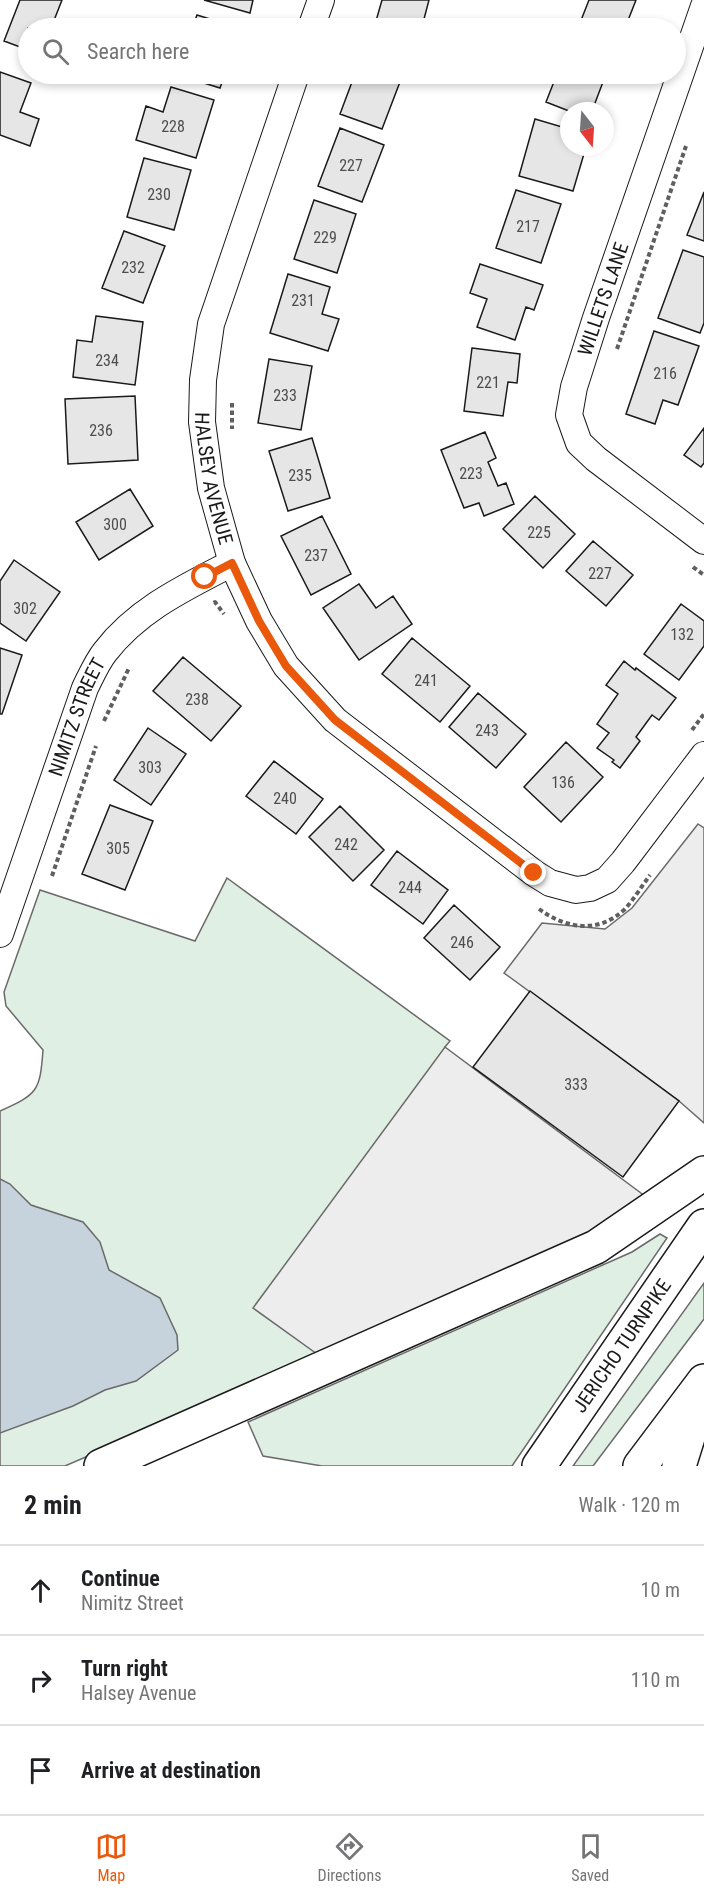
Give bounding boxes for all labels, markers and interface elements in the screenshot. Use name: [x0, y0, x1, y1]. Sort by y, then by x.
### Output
search box: [18, 18, 686, 84]
icon: search: [39, 35, 72, 68]
text: Search here: [87, 39, 189, 64]
north arrow: [560, 102, 614, 156]
house number: 228: [161, 117, 185, 136]
house number: 227: [339, 156, 363, 175]
house number: 230: [147, 185, 171, 204]
house number: 217: [516, 217, 540, 236]
house number: 229: [313, 228, 337, 247]
street label: WILLETS LANE: [572, 239, 634, 359]
house number: 232: [121, 258, 145, 277]
house number: 231: [291, 291, 315, 310]
house number: 234: [95, 351, 119, 370]
house number: 216: [653, 364, 677, 383]
house number: 221: [476, 373, 500, 392]
house number: 233: [273, 386, 297, 405]
street label: HALSEY AVENUE: [190, 412, 238, 547]
house number: 236: [89, 421, 113, 440]
house number: 223: [459, 464, 483, 483]
house number: 235: [288, 466, 312, 485]
house number: 300: [103, 515, 127, 534]
house number: 225: [527, 523, 551, 542]
house number: 237: [304, 546, 328, 565]
route start: [191, 563, 217, 589]
house number: 227: [588, 564, 612, 583]
house number: 302: [13, 599, 37, 618]
house number: 132: [670, 625, 694, 644]
street label: NIMITZ STREET: [43, 654, 110, 779]
house number: 241: [414, 671, 438, 690]
house number: 238: [185, 690, 209, 709]
house number: 243: [475, 721, 499, 740]
house number: 303: [138, 758, 162, 777]
house number: 136: [551, 773, 575, 792]
house number: 240: [273, 789, 297, 808]
house number: 242: [334, 835, 358, 854]
house number: 305: [106, 839, 130, 858]
route end: [520, 859, 546, 885]
house number: 244: [398, 878, 422, 897]
house number: 246: [450, 933, 474, 952]
house number: 333: [564, 1075, 588, 1094]
street label: JERICHO TURNPIKE: [567, 1274, 676, 1417]
text: 2 min: [24, 1490, 82, 1520]
text: Walk · 120 m: [579, 1493, 680, 1517]
text: Continue: [81, 1566, 160, 1591]
icon: ahead: [24, 1574, 57, 1607]
text: 10 m: [641, 1578, 680, 1602]
text: Nimitz Street: [81, 1591, 184, 1615]
text: Turn right: [81, 1656, 168, 1681]
icon: right: [24, 1664, 57, 1697]
text: 110 m: [631, 1668, 680, 1692]
text: Halsey Avenue: [81, 1681, 196, 1705]
icon: arrive: [24, 1754, 57, 1787]
text: Arrive at destination: [81, 1758, 261, 1783]
tab: Map: [95, 1830, 128, 1885]
tab: Directions: [318, 1830, 381, 1885]
tab: Saved: [571, 1830, 609, 1885]

